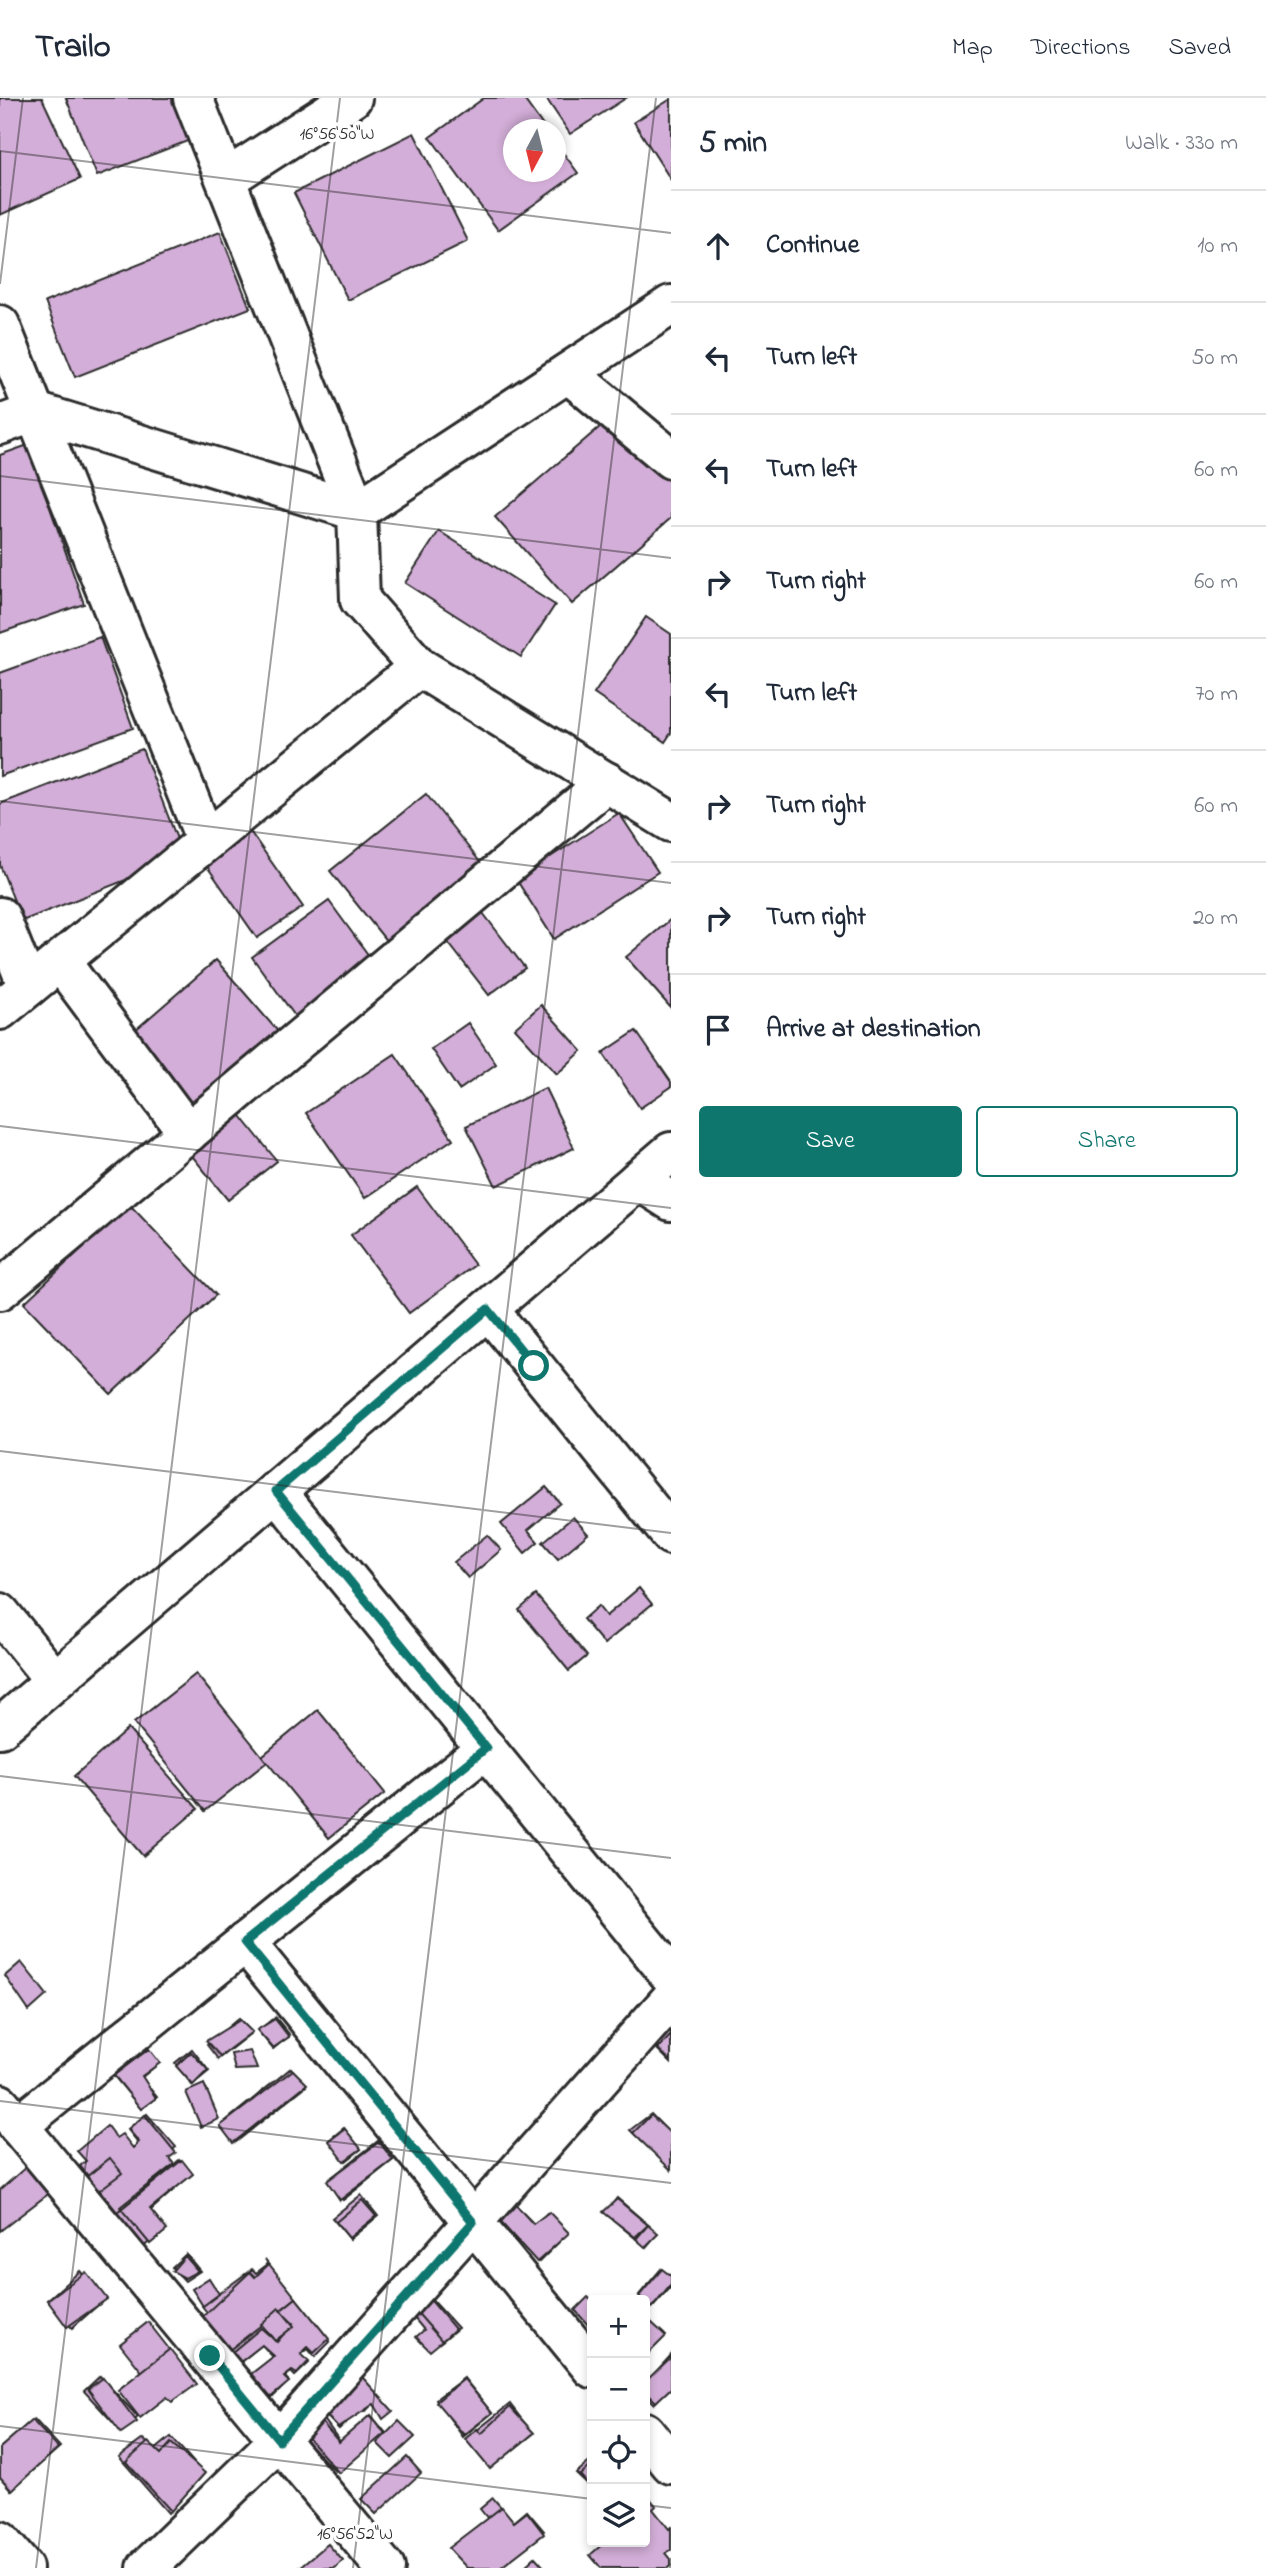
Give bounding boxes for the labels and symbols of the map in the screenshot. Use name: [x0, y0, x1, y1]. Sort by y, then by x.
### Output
north arrow: [503, 119, 566, 182]
text: 16°56'50"W: [300, 122, 374, 148]
route start: [518, 1350, 549, 1381]
route end: [194, 2340, 225, 2371]
text: 16°56'52"W: [317, 2522, 393, 2548]

